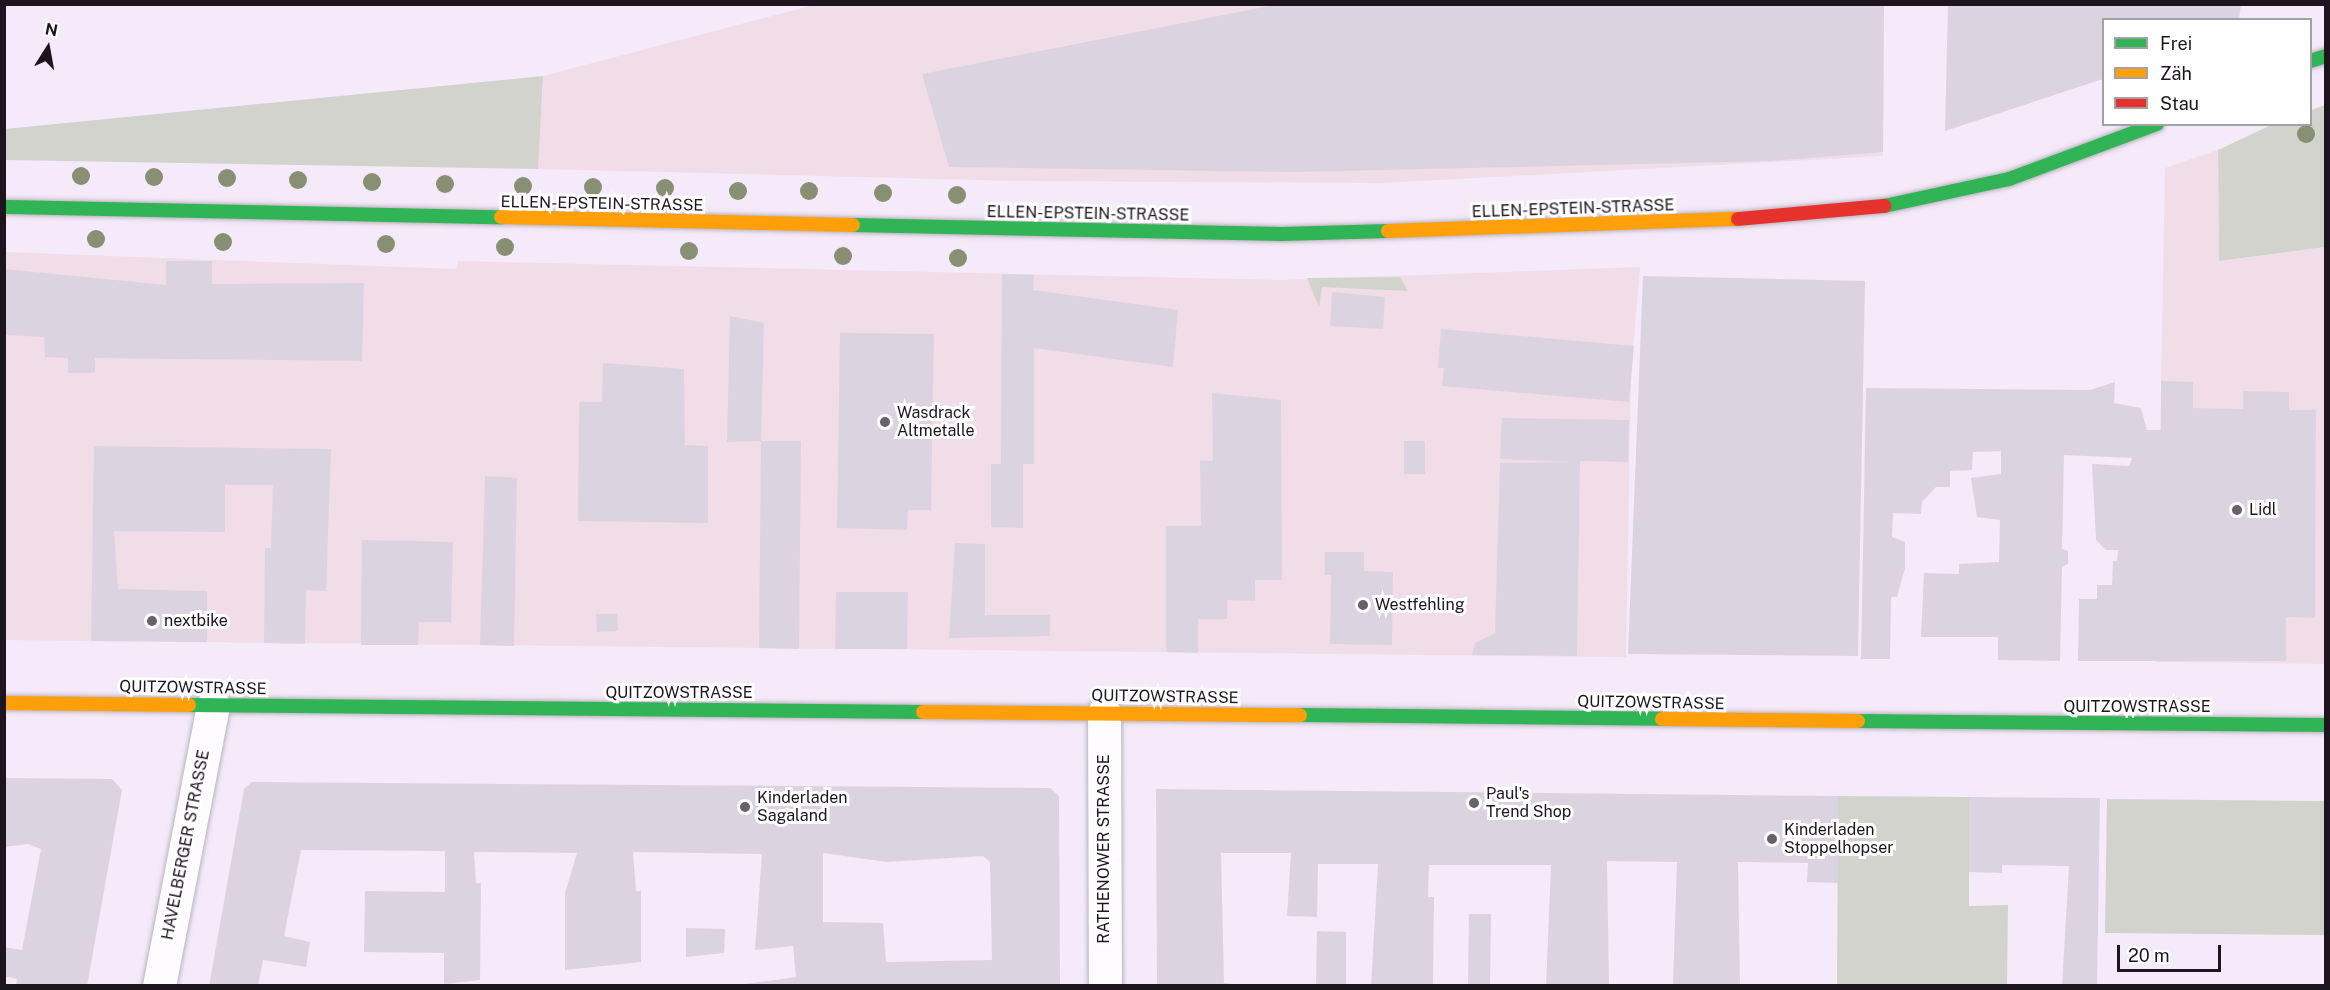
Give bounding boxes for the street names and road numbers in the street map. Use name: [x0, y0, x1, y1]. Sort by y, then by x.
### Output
street label: ELLEN-EPSTEIN-STRASSE: [500, 193, 704, 215]
street label: ELLEN-EPSTEIN-STRASSE: [1471, 196, 1675, 222]
street label: ELLEN-EPSTEIN-STRASSE: [986, 203, 1190, 225]
street label: QUITZOWSTRASSE: [119, 677, 267, 699]
street label: QUITZOWSTRASSE: [605, 683, 753, 703]
street label: QUITZOWSTRASSE: [1091, 686, 1239, 708]
street label: QUITZOWSTRASSE: [1577, 692, 1725, 714]
street label: QUITZOWSTRASSE: [2063, 697, 2211, 717]
street label: HAVELBERGER STRASSE: [158, 748, 214, 942]
street label: RATHENOWER STRASSE: [1094, 754, 1114, 944]

